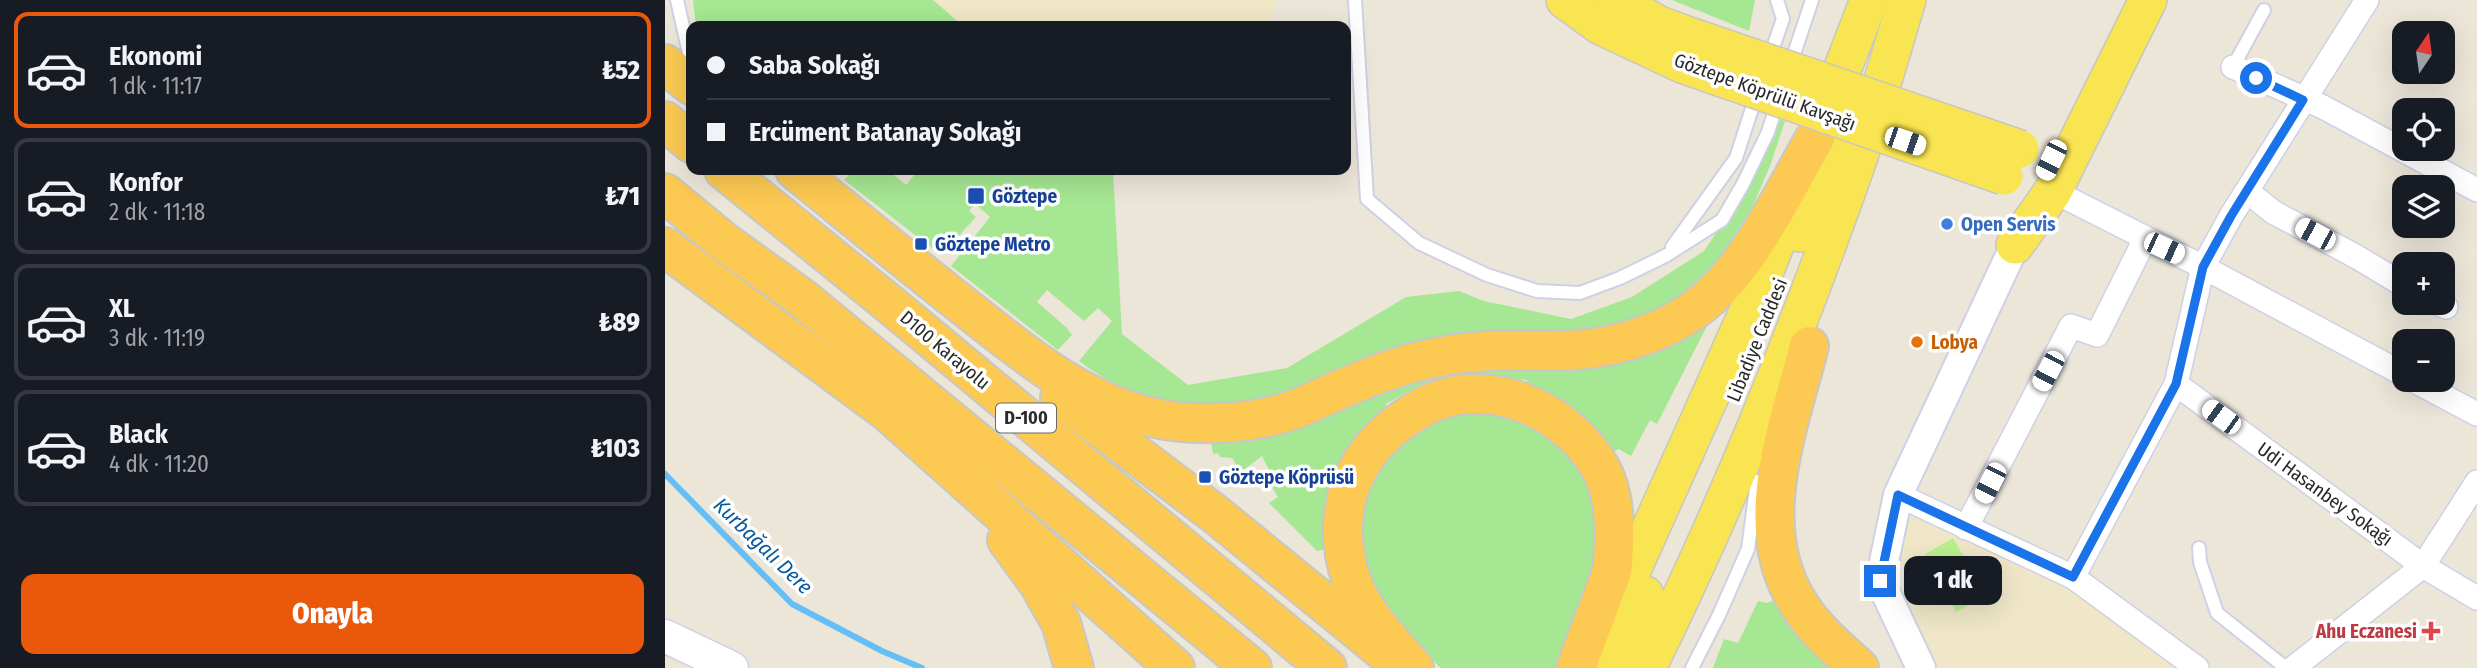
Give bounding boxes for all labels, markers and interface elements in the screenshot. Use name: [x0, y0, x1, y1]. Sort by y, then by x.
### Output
north arrow: [2392, 21, 2455, 84]
map controls: [2392, 21, 2455, 392]
icon: car: [25, 39, 88, 102]
text: Ekonomi: [109, 41, 202, 72]
street label: Göztepe Köprülü Kavşağı: [1671, 48, 1859, 136]
text: Saba Sokağı: [749, 50, 880, 81]
text: ₺52: [602, 55, 640, 86]
route start: [2240, 62, 2272, 94]
text: 1 dk · 11:17: [109, 72, 202, 100]
button: locate: [2392, 98, 2455, 161]
text: Ercüment Batanay Sokağı: [749, 117, 1021, 148]
car: [1882, 124, 1929, 158]
car: [2033, 137, 2070, 183]
icon: car: [25, 165, 88, 228]
text: Konfor: [109, 167, 183, 198]
button: layers: [2392, 175, 2455, 238]
text: ₺71: [605, 181, 640, 212]
place label: Göztepe: [992, 185, 1057, 208]
marker: Göztepe: [966, 186, 986, 206]
text: 2 dk · 11:18: [109, 198, 205, 226]
place label: Open Servis: [1961, 213, 2056, 236]
car: [2292, 215, 2339, 253]
marker: Open Servis: [1939, 216, 1955, 232]
car: [2141, 230, 2188, 266]
place label: Göztepe Metro: [935, 233, 1051, 256]
marker: Göztepe Metro: [913, 236, 929, 252]
button: +: [2392, 252, 2455, 315]
street label: Libadiye Caddesi: [1722, 275, 1792, 405]
icon: car: [25, 291, 88, 354]
text: XL: [109, 293, 135, 324]
street label: D100 Karayolu: [895, 306, 995, 394]
text: ₺89: [598, 307, 640, 338]
text: 3 dk · 11:19: [109, 324, 205, 352]
button: −: [2392, 329, 2455, 392]
place label: Lobya: [1931, 331, 1978, 354]
marker: Lobya: [1909, 334, 1925, 350]
car: [2029, 348, 2068, 394]
car: [2198, 396, 2245, 438]
road number: D-100: [996, 404, 1056, 432]
icon: car: [25, 417, 88, 480]
text: Black: [109, 419, 168, 450]
text: ₺103: [591, 433, 640, 464]
street label: Udi Hasanbey Sokağı: [2253, 437, 2397, 551]
text: 4 dk · 11:20: [109, 450, 209, 478]
car: [1972, 460, 2009, 506]
place label: Göztepe Köprüsü: [1219, 466, 1354, 489]
marker: Göztepe Köprüsü: [1197, 469, 1213, 485]
water label: Kurbağalı Dere: [708, 492, 818, 600]
callout: 1 dk: [1905, 556, 2003, 606]
route end: [1864, 565, 1896, 597]
text: 1 dk: [1933, 566, 1973, 594]
button: Onayla: [21, 574, 644, 654]
place label: Ahu Eczanesi: [2315, 620, 2417, 643]
marker: Ahu Eczanesi: [2423, 623, 2439, 639]

